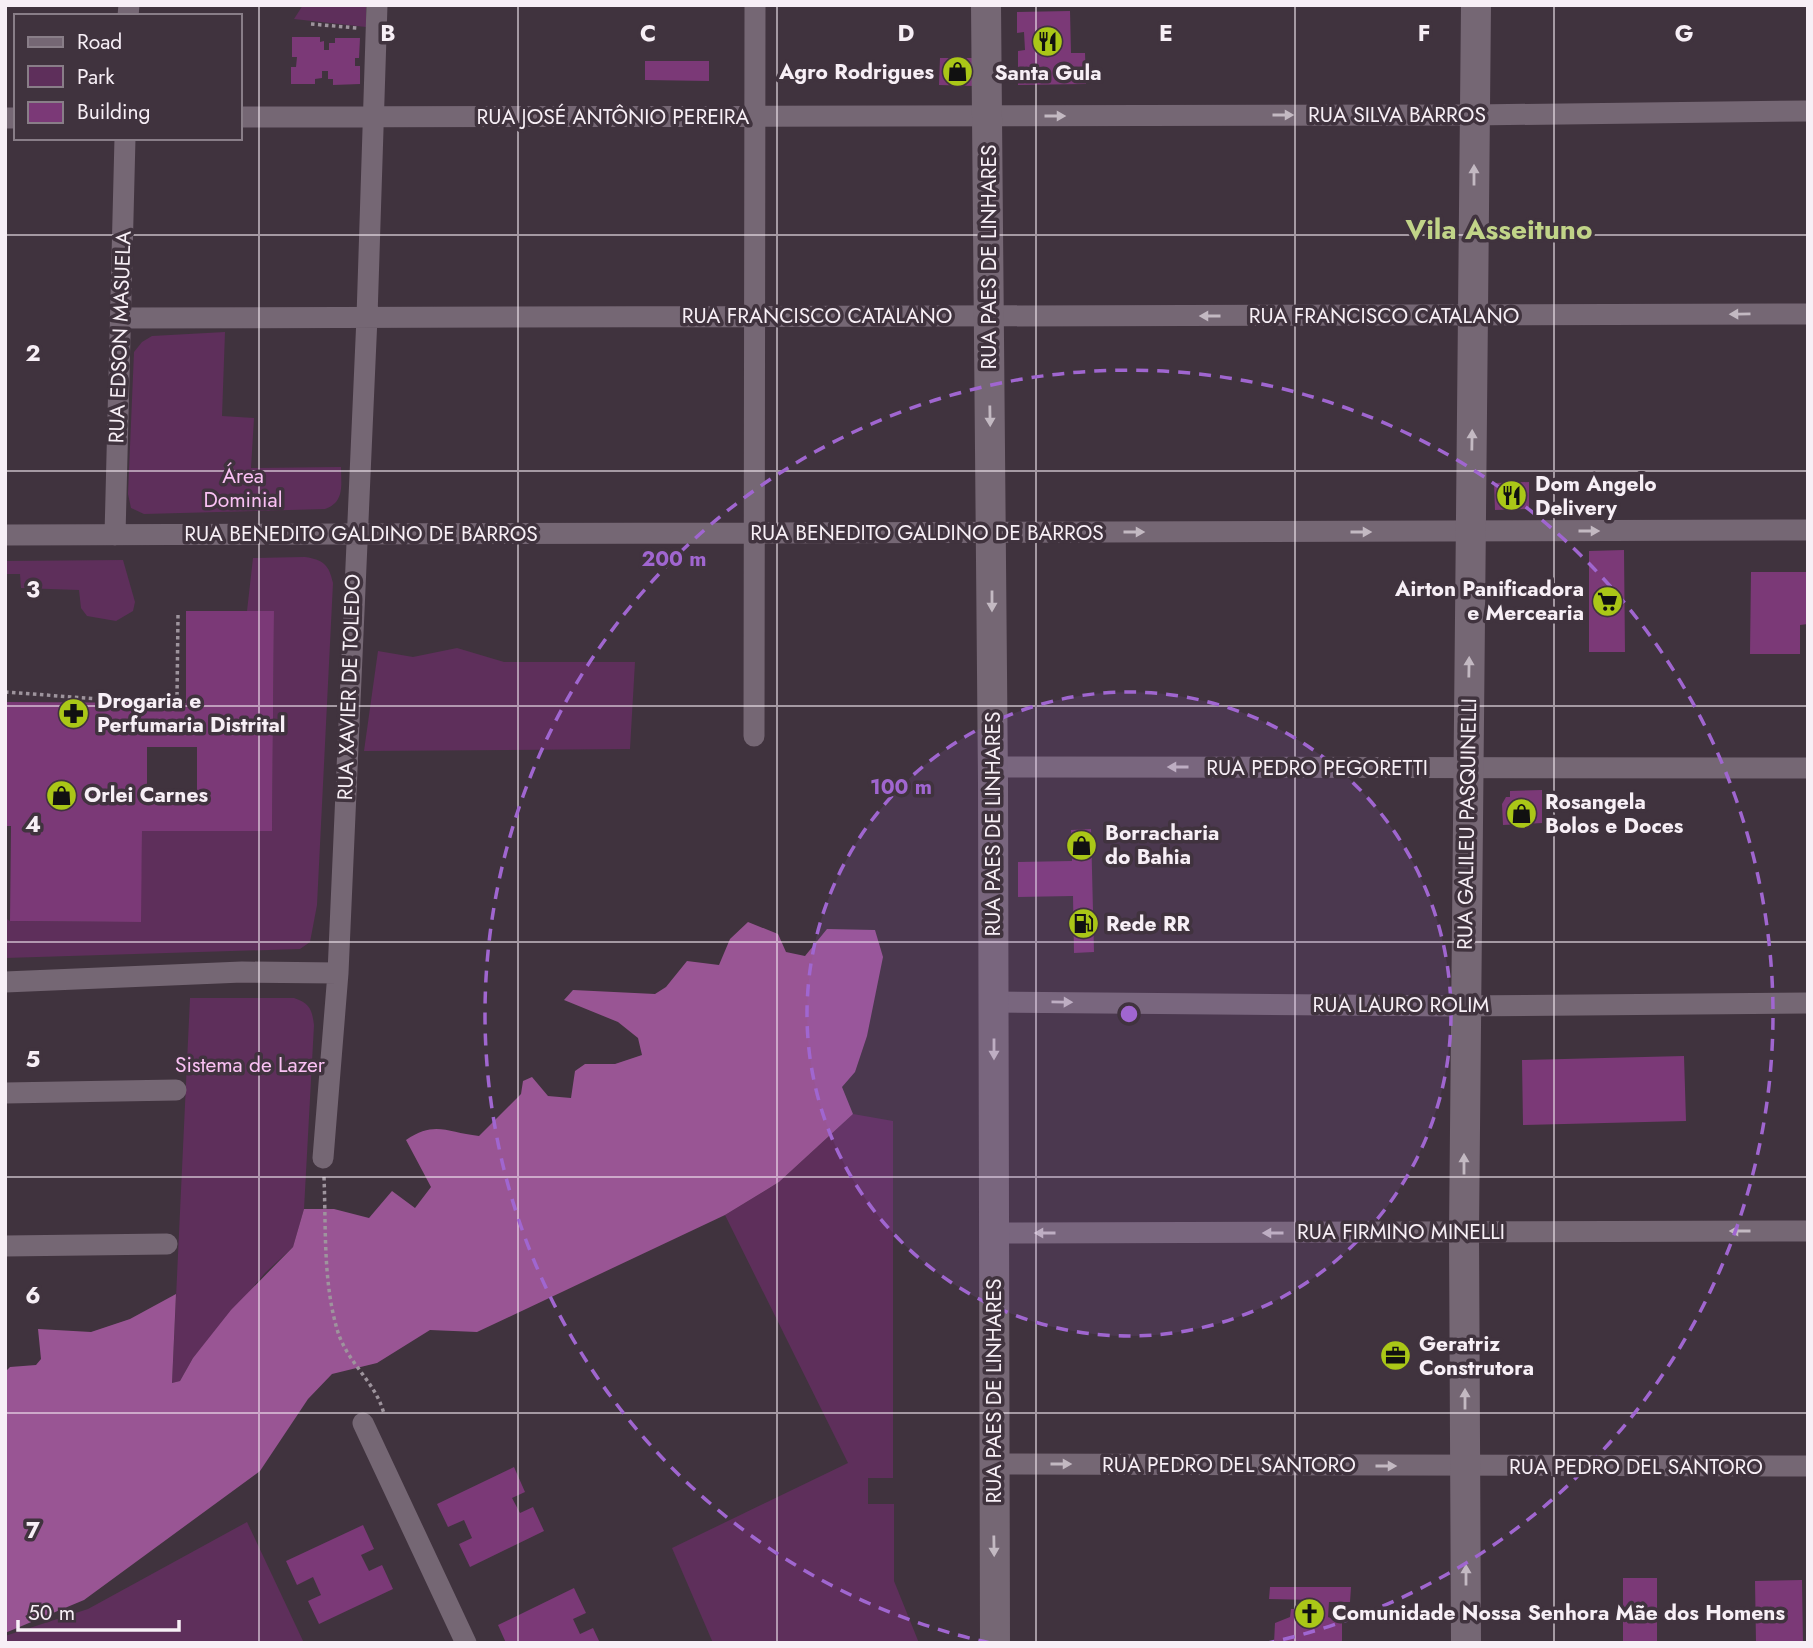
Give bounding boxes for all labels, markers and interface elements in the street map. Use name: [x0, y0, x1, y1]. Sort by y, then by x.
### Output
legend: [14, 14, 242, 140]
text: B: [380, 16, 396, 50]
text: C: [640, 16, 656, 50]
text: D: [898, 16, 915, 50]
text: E: [1159, 16, 1173, 50]
text: F: [1418, 16, 1430, 50]
text: G: [1675, 16, 1693, 50]
restaurant icon: Santa Gula: [1031, 24, 1065, 58]
text: Road: [77, 27, 122, 57]
shop icon: Agro Rodrigues: [940, 55, 974, 89]
place label: Agro Rodrigues: [778, 57, 934, 87]
place label: Santa Gula: [995, 58, 1101, 88]
text: Park: [77, 62, 115, 92]
text: Building: [77, 97, 150, 127]
street label: RUA SILVA BARROS: [1308, 100, 1486, 130]
street label: RUA JOSÉ ANTÔNIO PEREIRA: [477, 102, 750, 132]
one-way arrow: [1272, 109, 1294, 121]
one-way arrow: [1045, 110, 1067, 122]
street label: RUA PAES DE LINHARES: [974, 144, 1004, 370]
one-way arrow: [1468, 164, 1480, 186]
district label: Vila Asseituno: [1405, 209, 1592, 250]
street label: RUA EDSON MASUELA: [101, 230, 139, 444]
street label: RUA FRANCISCO CATALANO: [682, 301, 952, 331]
street label: RUA FRANCISCO CATALANO: [1249, 301, 1519, 331]
one-way arrow: [1728, 309, 1750, 320]
one-way arrow: [1198, 310, 1220, 322]
text: 2: [25, 336, 41, 370]
one-way arrow: [984, 406, 996, 428]
one-way arrow: [1466, 428, 1478, 450]
park label: Área Dominial: [203, 461, 283, 515]
place label: Dom Angelo Delivery: [1535, 469, 1657, 523]
restaurant icon: Dom Angelo Delivery: [1495, 479, 1529, 513]
street label: RUA BENEDITO GALDINO DE BARROS: [750, 518, 1104, 548]
street label: RUA BENEDITO GALDINO DE BARROS: [184, 519, 538, 549]
one-way arrow: [1578, 525, 1600, 537]
one-way arrow: [1123, 526, 1145, 538]
one-way arrow: [1350, 526, 1372, 538]
text: 200 m: [641, 544, 707, 574]
text: 3: [26, 572, 40, 606]
street label: RUA XAVIER DE TOLEDO: [330, 573, 368, 801]
place label: Airton Panificadora e Mercearia: [1394, 574, 1584, 628]
supermarket icon: Airton Panificadora e Mercearia: [1590, 584, 1624, 618]
one-way arrow: [986, 590, 998, 612]
one-way arrow: [1463, 656, 1474, 678]
place label: Drogaria e Perfumaria Distrital: [97, 686, 286, 740]
pharmacy icon: Drogaria e Perfumaria Distrital: [57, 696, 91, 730]
street label: RUA GALILEU PASQUINELLI: [1450, 698, 1484, 950]
street label: RUA PAES DE LINHARES: [978, 711, 1008, 937]
street label: RUA PEDRO PEGORETTI: [1206, 753, 1428, 783]
one-way arrow: [1167, 761, 1189, 773]
text: 100 m: [870, 772, 932, 802]
shop icon: Orlei Carnes: [44, 778, 78, 812]
place label: Orlei Carnes: [84, 780, 208, 810]
place label: Rosangela Bolos e Doces: [1545, 787, 1684, 841]
shop icon: Rosangela Bolos e Doces: [1505, 797, 1539, 831]
text: 4: [25, 807, 41, 841]
place label: Borracharia do Bahia: [1105, 818, 1219, 872]
shop icon: Borracharia do Bahia: [1065, 828, 1099, 862]
fuel station icon: Rede RR: [1066, 907, 1100, 941]
place label: Rede RR: [1106, 909, 1190, 939]
street label: RUA LAURO ROLIM: [1313, 990, 1489, 1020]
one-way arrow: [1052, 996, 1074, 1008]
centre of rings: [1117, 1002, 1141, 1026]
one-way arrow: [988, 1038, 1000, 1060]
text: 5: [26, 1042, 40, 1076]
park label: Sistema de Lazer: [175, 1050, 326, 1080]
one-way arrow: [1458, 1153, 1470, 1175]
street label: RUA FIRMINO MINELLI: [1297, 1217, 1505, 1247]
one-way arrow: [1728, 1225, 1750, 1237]
one-way arrow: [1034, 1227, 1056, 1239]
one-way arrow: [1262, 1227, 1284, 1239]
text: 6: [25, 1278, 41, 1312]
street label: RUA PAES DE LINHARES: [979, 1278, 1009, 1504]
place label: Geratriz Construtora: [1419, 1329, 1534, 1383]
office icon: Geratriz Construtora: [1379, 1339, 1413, 1373]
one-way arrow: [1459, 1387, 1471, 1409]
street label: RUA PEDRO DEL SANTORO: [1102, 1450, 1356, 1480]
street label: RUA PEDRO DEL SANTORO: [1509, 1452, 1763, 1482]
one-way arrow: [1050, 1458, 1072, 1470]
one-way arrow: [1376, 1460, 1398, 1472]
text: 7: [26, 1513, 40, 1547]
one-way arrow: [988, 1535, 1000, 1557]
one-way arrow: [1460, 1563, 1472, 1585]
scale bar: [18, 1588, 178, 1632]
church icon: Comunidade Nossa Senhora Mãe dos Homens: [1292, 1596, 1326, 1630]
text: 50 m: [28, 1598, 75, 1628]
place label: Comunidade Nossa Senhora Mãe dos Homens: [1332, 1598, 1785, 1628]

